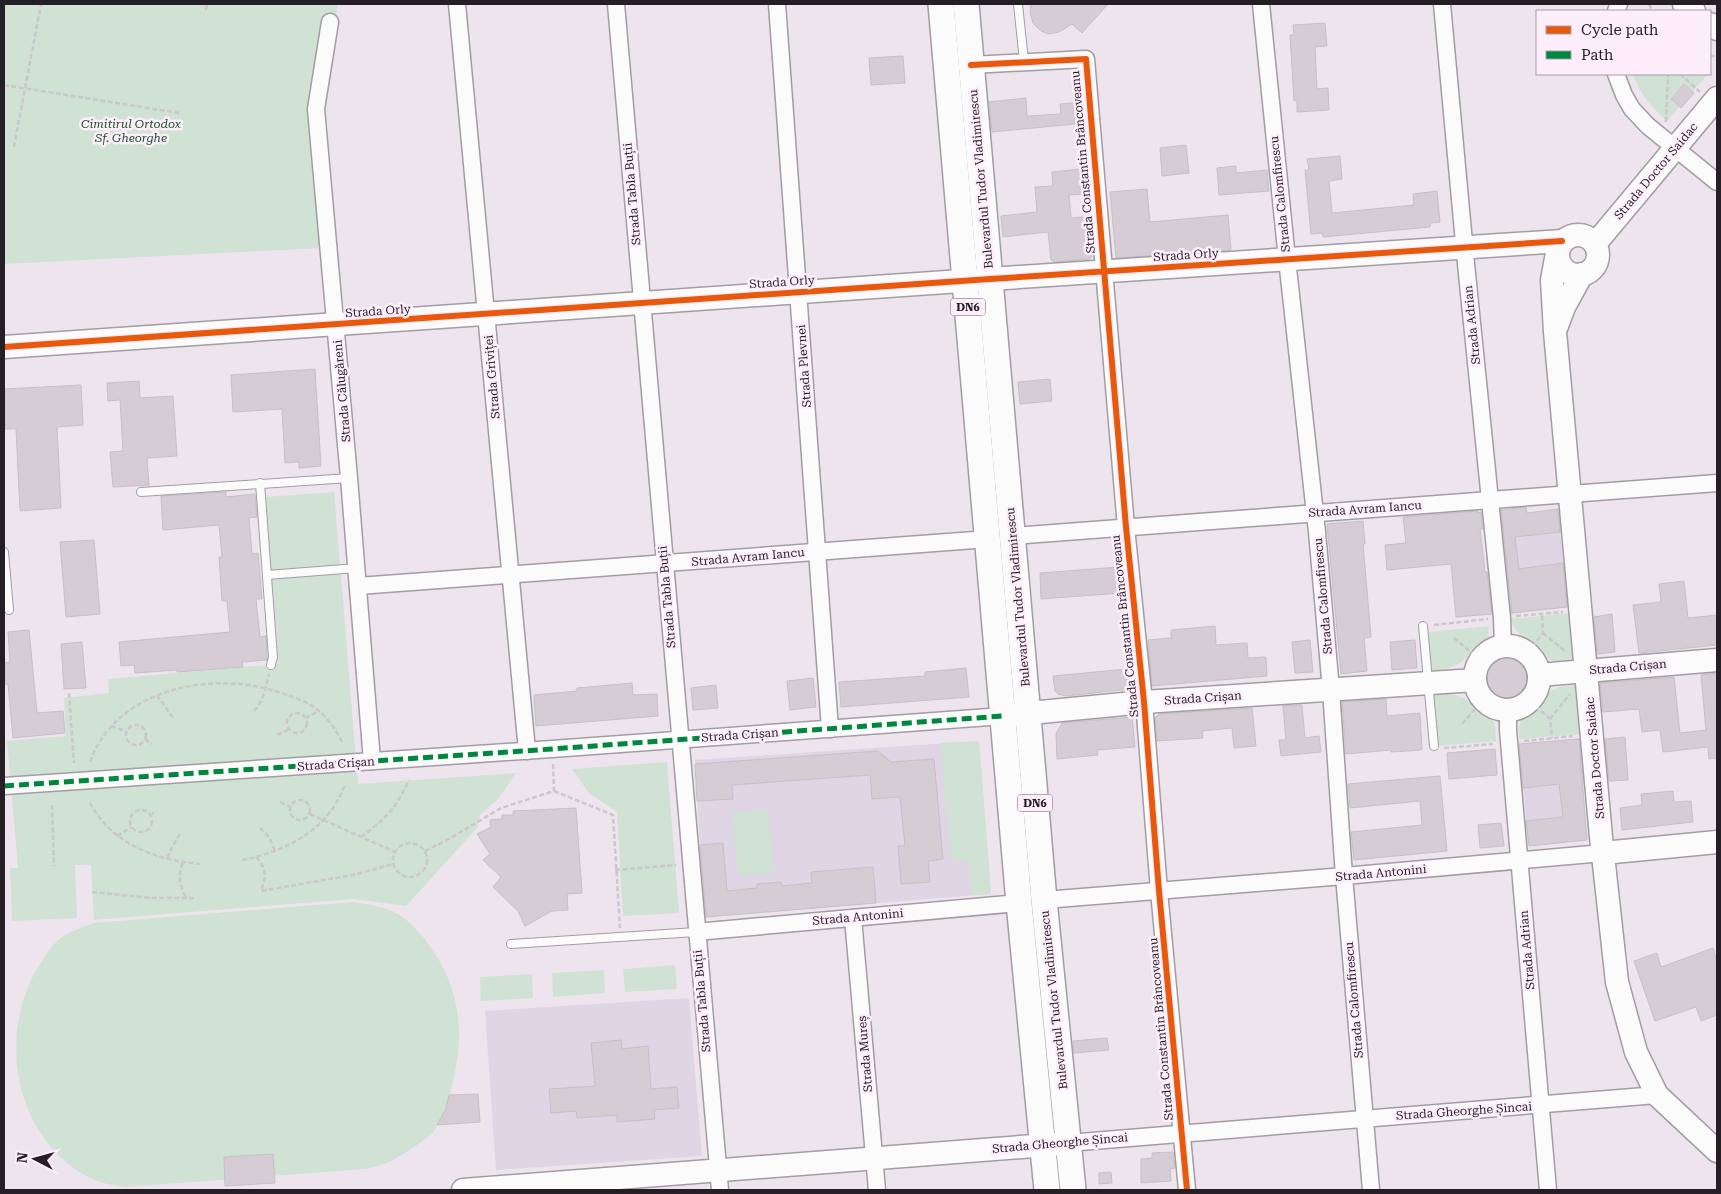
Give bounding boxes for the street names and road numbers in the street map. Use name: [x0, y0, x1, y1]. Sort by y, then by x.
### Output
street label: Strada Constantin Brâncoveanu: [1068, 70, 1098, 254]
street label: Bulevardul Tudor Vladimirescu: [966, 88, 996, 269]
street label: Strada Doctor Saidac: [1611, 120, 1701, 222]
street label: Strada Calomfirescu: [1267, 135, 1293, 253]
street label: Strada Tabla Buții: [621, 142, 644, 246]
street label: Strada Orly: [1153, 246, 1220, 264]
street label: Strada Orly: [749, 273, 816, 291]
street label: Strada Adrian: [1461, 285, 1483, 365]
road number: DN6: [950, 298, 986, 316]
street label: Strada Orly: [345, 302, 412, 320]
street label: Strada Plevnei: [794, 324, 814, 408]
street label: Strada Griviței: [481, 334, 504, 420]
street label: Strada Călugăreni: [331, 339, 353, 443]
street label: Strada Avram Iancu: [1308, 498, 1423, 520]
street label: Bulevardul Tudor Vladimirescu: [1003, 506, 1033, 687]
street label: Strada Constantin Brâncoveanu: [1108, 534, 1142, 718]
street label: Strada Calomfirescu: [1311, 537, 1335, 655]
street label: Strada Tabla Buții: [656, 545, 679, 649]
street label: Strada Avram Iancu: [691, 545, 806, 569]
street label: Strada Crișan: [1589, 657, 1668, 678]
street label: Strada Crișan: [1164, 688, 1243, 709]
street label: Strada Doctor Saidac: [1583, 696, 1607, 819]
street label: Strada Crișan: [701, 725, 780, 746]
street label: Strada Crișan: [297, 754, 376, 775]
road number: DN6: [1018, 794, 1052, 811]
street label: Strada Antonini: [1335, 862, 1427, 884]
street label: Strada Antonini: [812, 906, 904, 928]
street label: Bulevardul Tudor Vladimirescu: [1038, 909, 1070, 1090]
street label: Strada Adrian: [1517, 910, 1537, 990]
street label: Strada Constantin Brâncoveanu: [1146, 937, 1176, 1121]
street label: Strada Calomfirescu: [1342, 941, 1366, 1059]
street label: Strada Tabla Buții: [691, 949, 714, 1053]
street label: Strada Mureș: [855, 1015, 876, 1093]
street label: Strada Gheorghe Șincai: [1395, 1099, 1533, 1124]
street label: Strada Gheorghe Șincai: [991, 1130, 1129, 1157]

